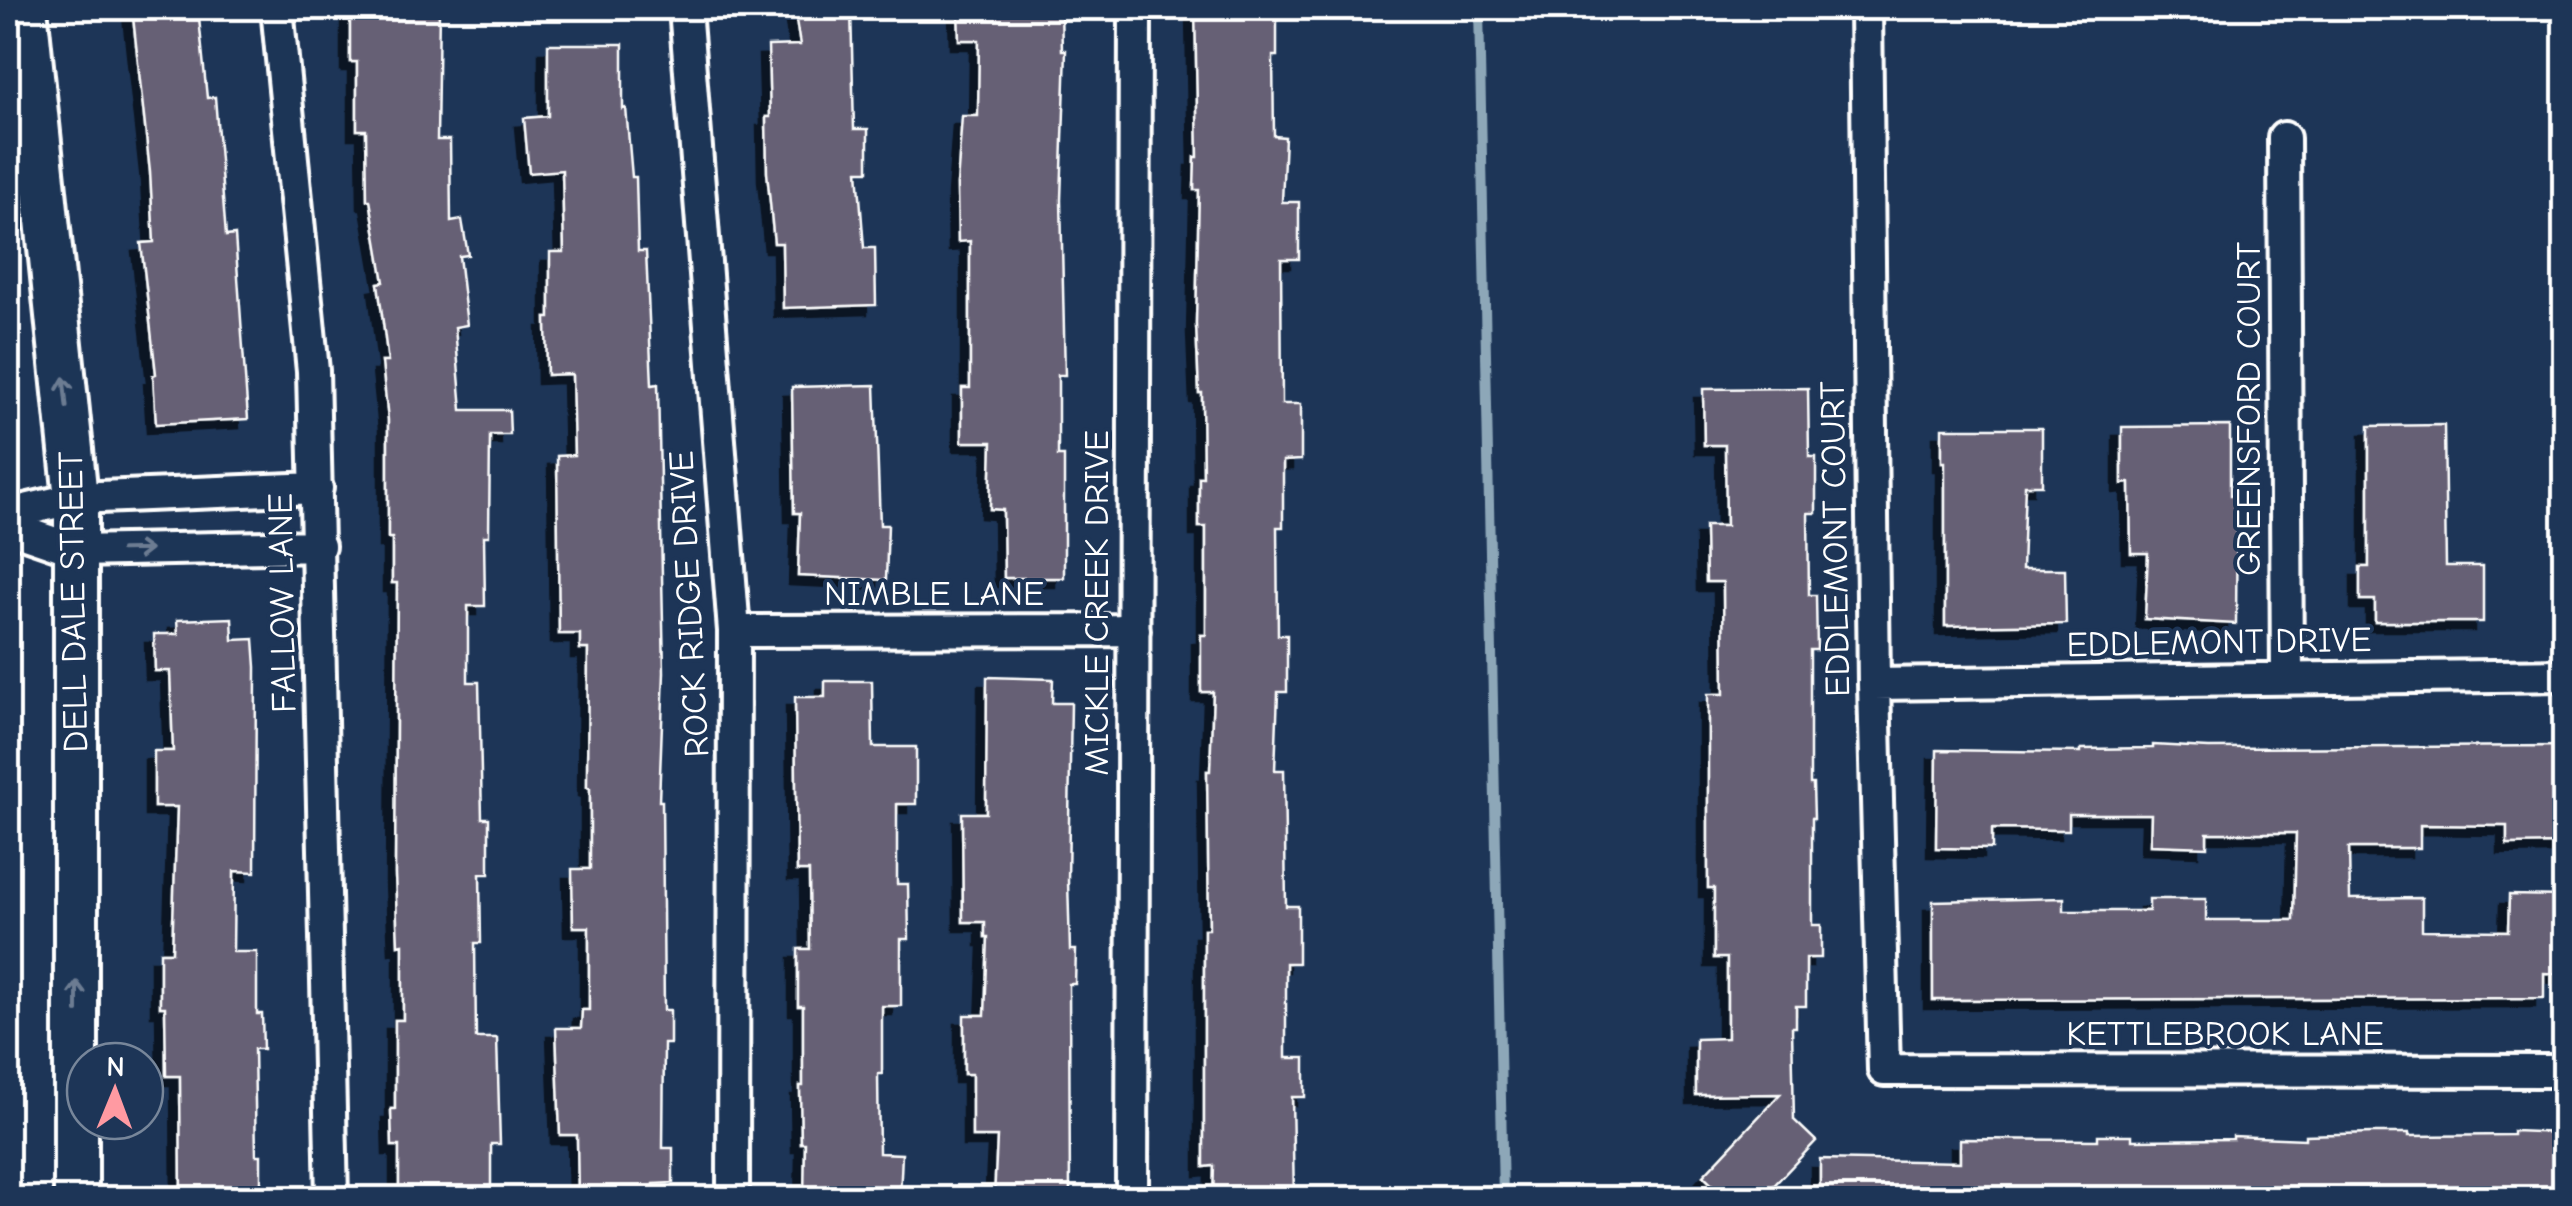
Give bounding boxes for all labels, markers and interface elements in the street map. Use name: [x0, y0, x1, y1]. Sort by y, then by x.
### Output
street label: GREENSFORD COURT: [2228, 242, 2269, 576]
one-way arrow: [55, 376, 74, 408]
street label: EDDLEMONT COURT: [1812, 381, 1858, 697]
street label: MICKLE CREEK DRIVE: [1076, 430, 1117, 776]
street label: ROCK RIDGE DRIVE: [660, 450, 718, 758]
street label: DELL DALE STREET: [50, 451, 96, 753]
street label: FALLOW LANE: [260, 493, 304, 713]
one-way arrow: [118, 540, 151, 560]
street label: NIMBLE LANE: [824, 573, 1044, 614]
street label: EDDLEMONT DRIVE: [2066, 619, 2372, 665]
one-way arrow: [68, 981, 86, 1014]
street label: KETTLEBROOK LANE: [2066, 1013, 2384, 1054]
north arrow: [65, 1041, 165, 1141]
text: N: [106, 1051, 125, 1083]

